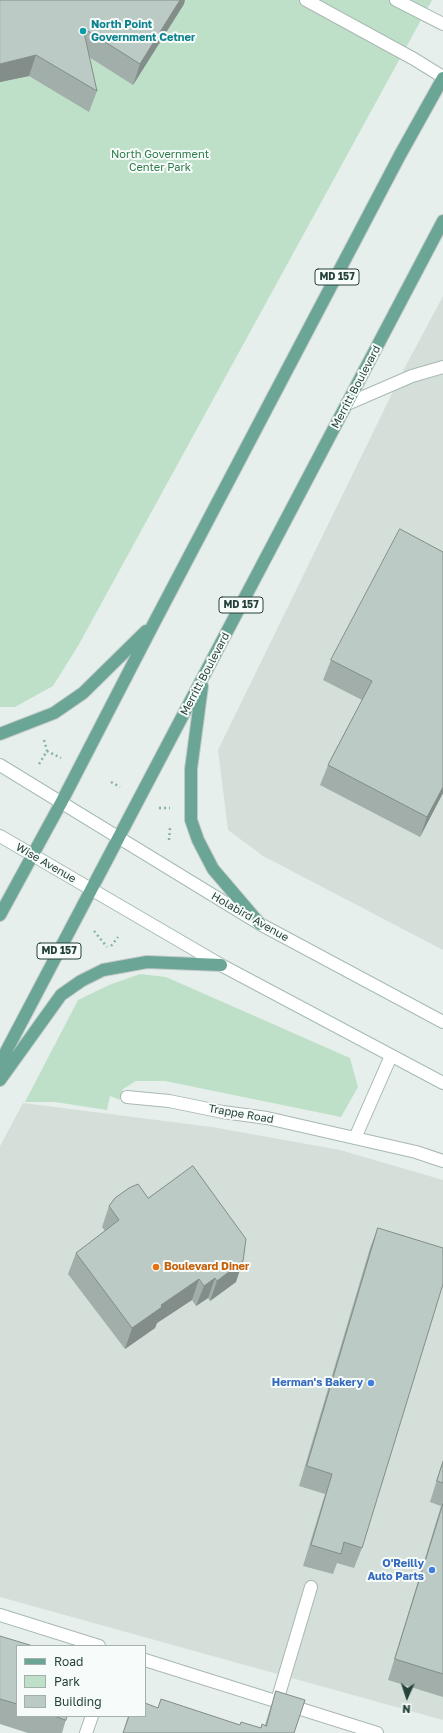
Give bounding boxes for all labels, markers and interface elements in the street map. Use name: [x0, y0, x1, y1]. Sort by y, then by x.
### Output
place label: North Point Government Cetner: [91, 18, 195, 44]
marker: North Point Government Cetner: [78, 26, 88, 36]
park label: North Government Center Park: [111, 148, 209, 174]
road number: MD 157: [315, 269, 359, 285]
street label: Merritt Boulevard: [329, 343, 383, 431]
road number: MD 157: [219, 597, 263, 613]
street label: Merritt Boulevard: [178, 630, 232, 718]
street label: Wise Avenue: [14, 840, 78, 886]
street label: Holabird Avenue: [209, 890, 291, 944]
road number: MD 157: [37, 943, 81, 959]
street label: Trappe Road: [207, 1102, 275, 1126]
place label: Boulevard Diner: [164, 1260, 249, 1274]
marker: Boulevard Diner: [151, 1262, 161, 1272]
place label: Herman's Bakery: [272, 1376, 363, 1390]
marker: Herman's Bakery: [366, 1378, 376, 1388]
place label: O'Reilly Auto Parts: [367, 1557, 424, 1583]
marker: O'Reilly Auto Parts: [427, 1565, 437, 1575]
legend: [16, 1645, 146, 1717]
text: Road: [54, 1654, 83, 1669]
text: Park: [54, 1674, 80, 1689]
north arrow: [387, 1677, 427, 1717]
text: Building: [54, 1694, 102, 1709]
text: N: [402, 1703, 411, 1716]

